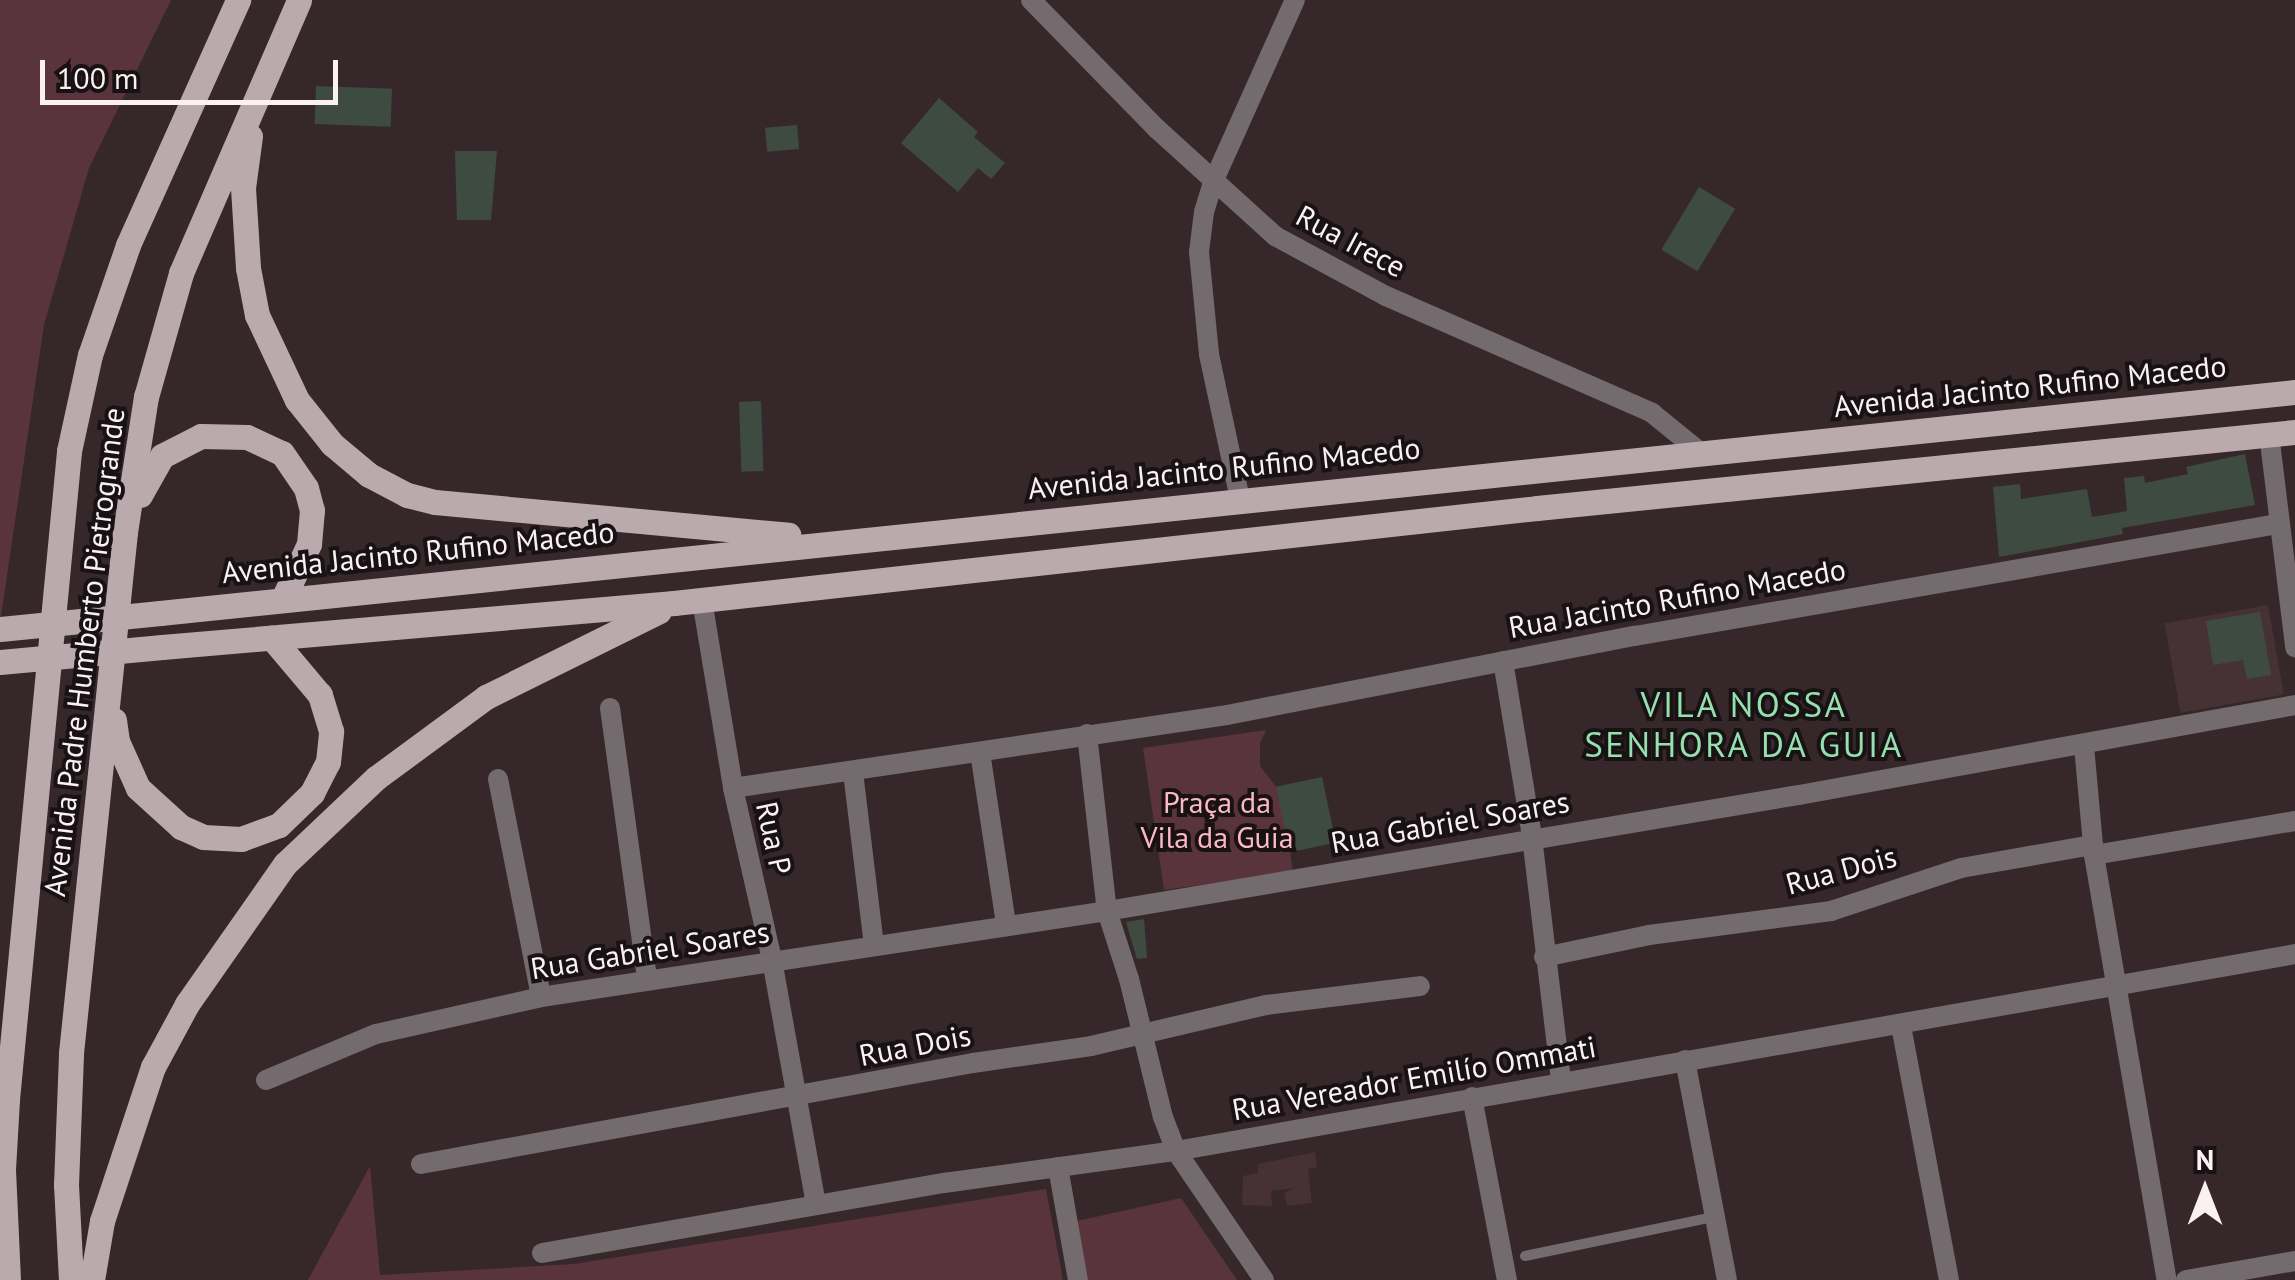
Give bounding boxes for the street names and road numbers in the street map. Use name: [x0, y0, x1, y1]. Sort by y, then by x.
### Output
street label: Rua Irece: [1290, 197, 1412, 285]
street label: Avenida Jacinto Rufino Macedo: [1832, 347, 2228, 425]
street label: Avenida Padre Humberto Pietrogrande: [36, 406, 132, 898]
street label: Avenida Jacinto Rufino Macedo: [1026, 429, 1422, 507]
street label: Avenida Jacinto Rufino Macedo: [220, 513, 616, 591]
street label: Rua Jacinto Rufino Macedo: [1506, 551, 1848, 645]
street label: Rua Gabriel Soares: [1328, 783, 1572, 861]
street label: Rua P: [749, 798, 799, 878]
street label: Rua Dois: [1782, 838, 1900, 902]
street label: Rua Gabriel Soares: [528, 913, 772, 987]
street label: Rua Dois: [856, 1017, 974, 1073]
street label: Rua Vereador Emilío Ommati: [1229, 1028, 1599, 1128]

